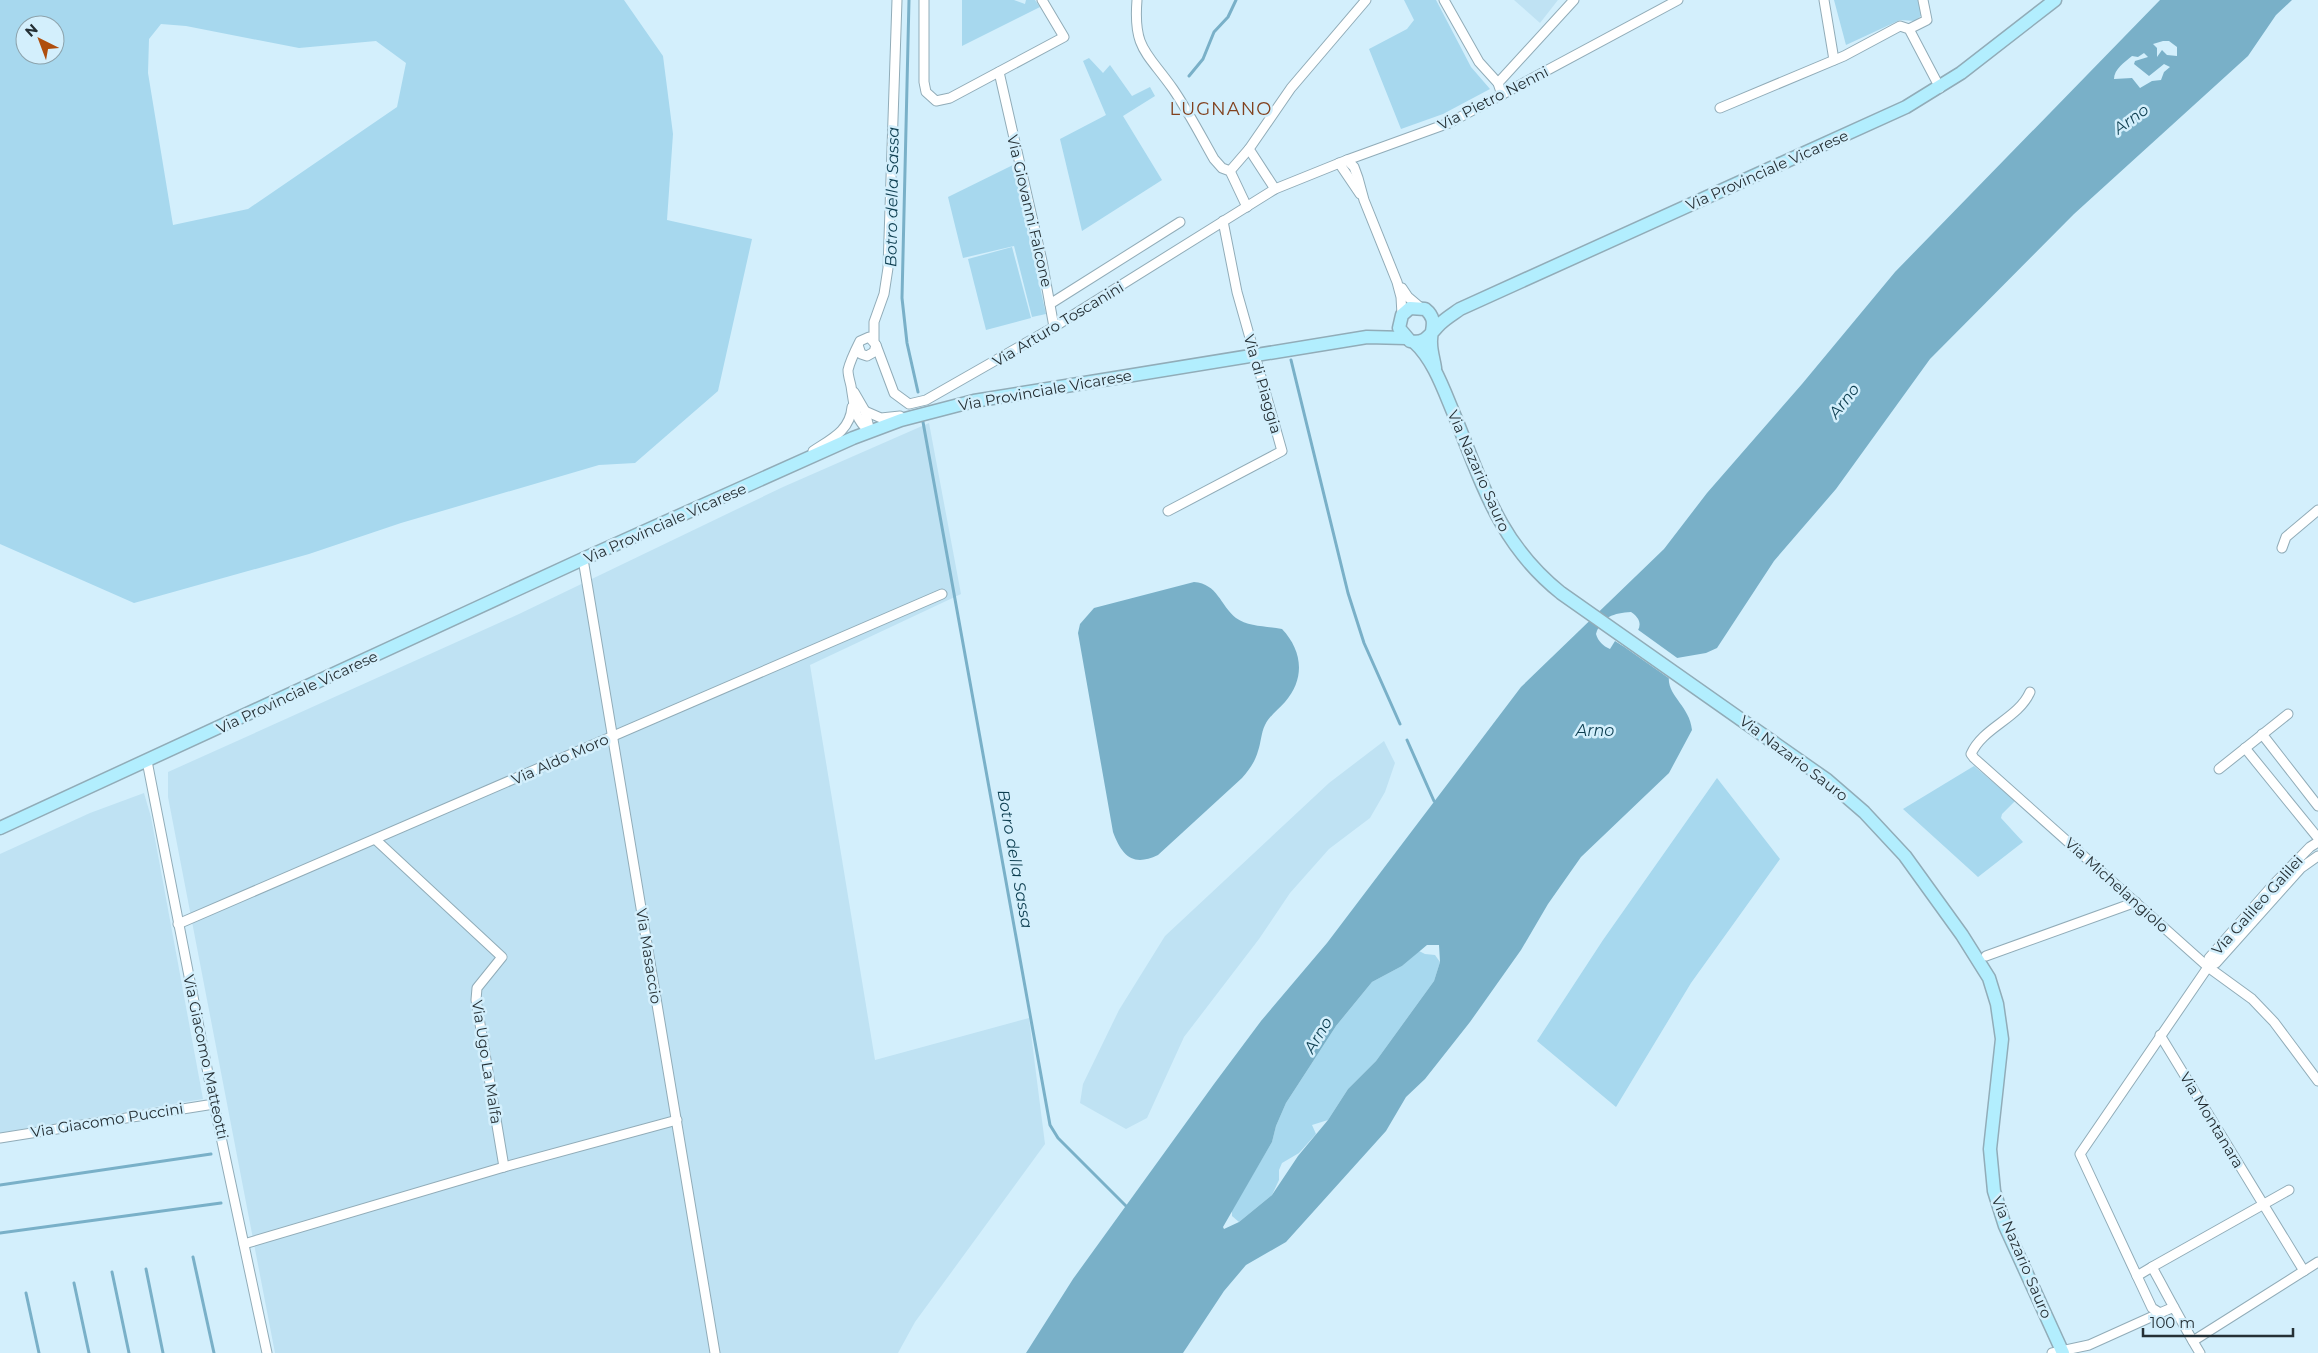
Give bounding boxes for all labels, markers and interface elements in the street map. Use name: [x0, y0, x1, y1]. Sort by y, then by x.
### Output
north arrow: [15, 15, 65, 65]
text: N: [21, 20, 42, 41]
street label: Via Pietro Nenni: [1434, 62, 1552, 134]
district label: LUGNANO: [1170, 98, 1272, 120]
water label: Arno: [2109, 100, 2152, 139]
street label: Via Provinciale Vicarese: [1683, 126, 1851, 214]
water label: Botro della Sassa: [881, 127, 903, 267]
street label: Via Giovanni Falcone: [1003, 133, 1057, 289]
street label: Via Arturo Toscanini: [989, 277, 1127, 371]
street label: Via di Piaggia: [1240, 332, 1286, 436]
street label: Via Provinciale Vicarese: [957, 365, 1133, 415]
water label: Arno: [1824, 380, 1863, 423]
street label: Via Nazario Sauro: [1444, 407, 1514, 535]
street label: Via Provinciale Vicarese: [581, 479, 749, 567]
street label: Via Provinciale Vicarese: [213, 646, 381, 738]
street label: Via Nazario Sauro: [1736, 711, 1852, 805]
water label: Arno: [1575, 721, 1614, 740]
street label: Via Aldo Moro: [509, 729, 611, 789]
water label: Botro della Sassa: [993, 788, 1037, 930]
street label: Via Michelangiolo: [2061, 833, 2173, 937]
street label: Via Galileo Galilei: [2207, 851, 2307, 959]
street label: Via Masaccio: [632, 907, 666, 1005]
street label: Via Giacomo Matteotti: [179, 973, 233, 1141]
street label: Via Ugo La Malfa: [468, 999, 506, 1125]
water label: Arno: [1299, 1014, 1336, 1057]
street label: Via Montanara: [2176, 1068, 2248, 1172]
street label: Via Giacomo Puccini: [29, 1099, 185, 1141]
street label: Via Nazario Sauro: [1988, 1193, 2056, 1321]
scale bar: [2143, 1306, 2293, 1338]
text: 100 m: [2150, 1313, 2195, 1332]

